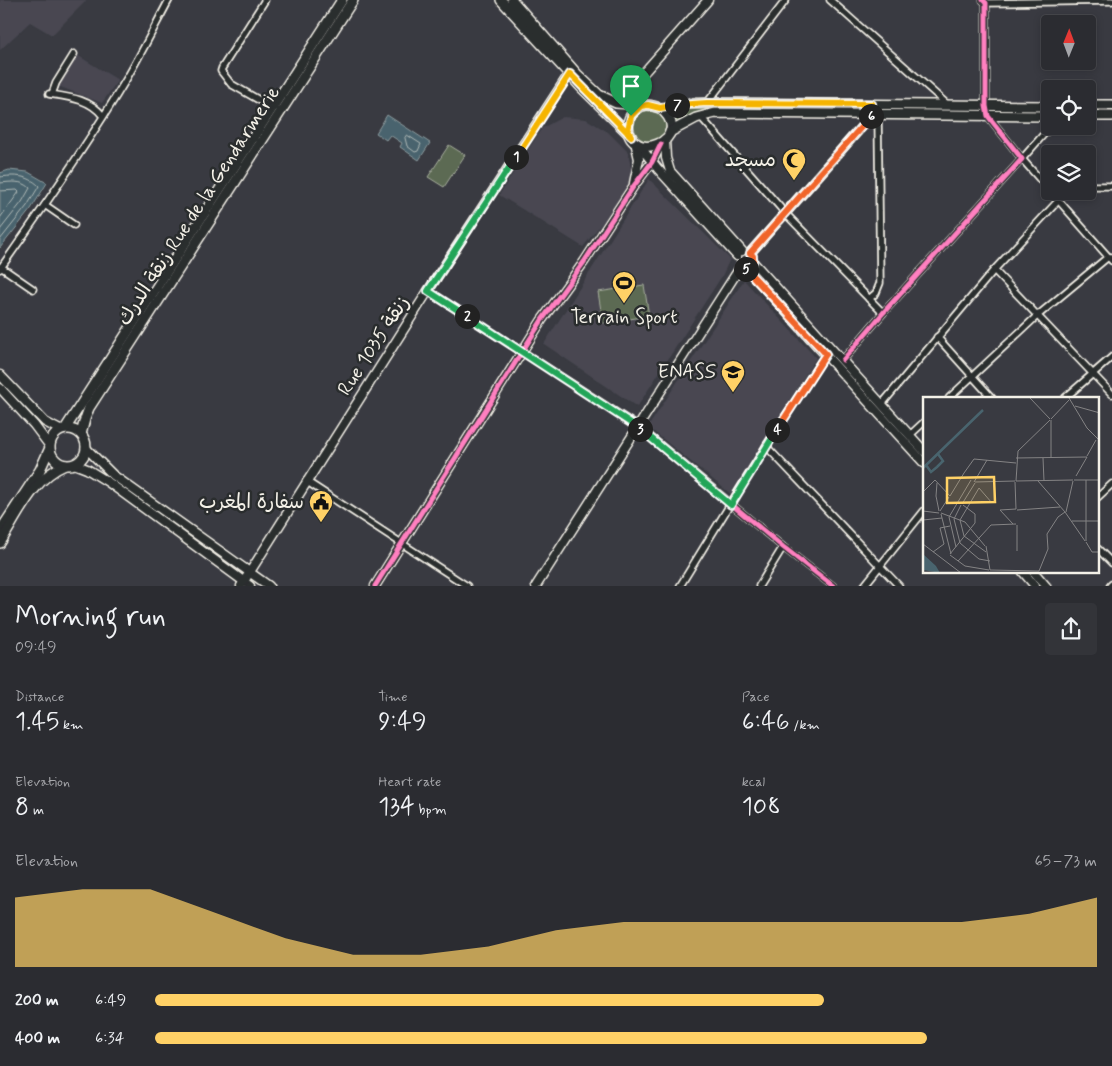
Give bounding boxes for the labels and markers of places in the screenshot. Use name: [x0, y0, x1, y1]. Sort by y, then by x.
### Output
pin: [610, 65, 652, 116]
pin: 7: [664, 92, 690, 118]
pin: 6: [858, 104, 884, 128]
pin: 1: [504, 144, 528, 170]
place label: مسجد: [725, 147, 776, 174]
mosque icon: مسجد: [781, 147, 807, 181]
pin: 5: [734, 256, 758, 282]
sports icon: Terrain Sport: [611, 270, 637, 304]
pin: 2: [454, 304, 480, 328]
place label: Terrain Sport: [570, 304, 678, 331]
place label: ENASS: [658, 359, 716, 386]
school or university icon: ENASS: [720, 359, 746, 393]
pin: 3: [628, 416, 652, 442]
pin: 4: [764, 418, 790, 442]
place label: سفارة المغرب: [199, 489, 304, 516]
public building icon: سفارة المغرب: [308, 489, 334, 523]

